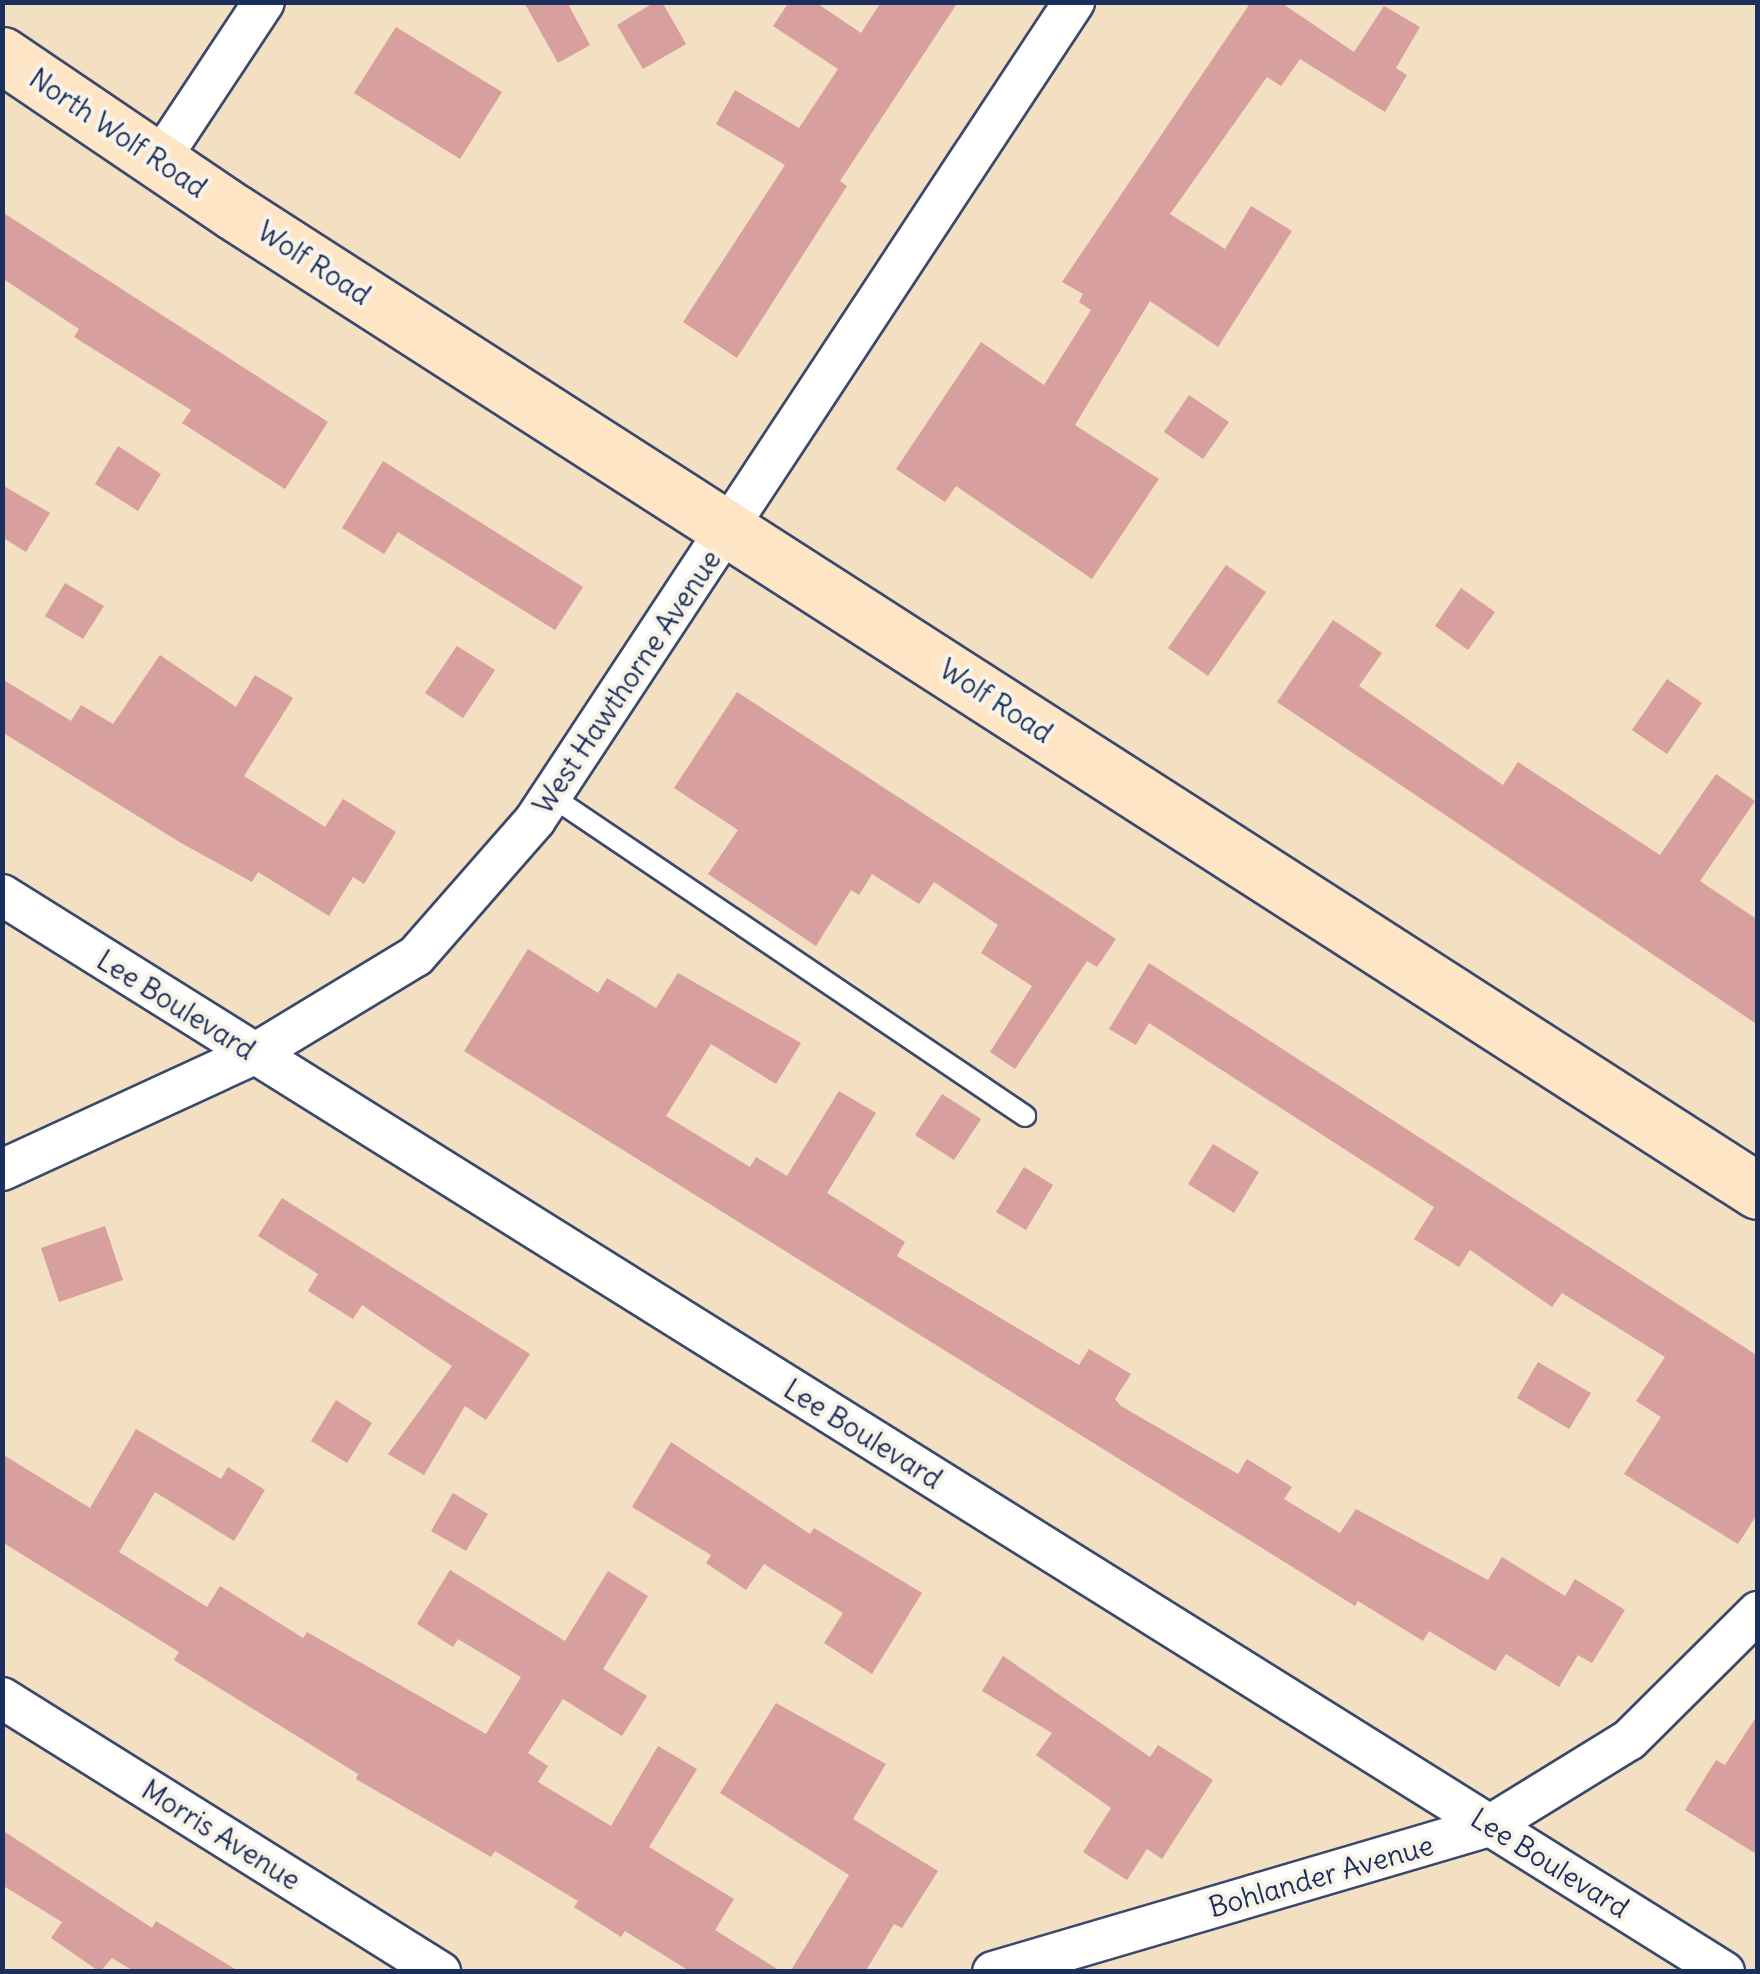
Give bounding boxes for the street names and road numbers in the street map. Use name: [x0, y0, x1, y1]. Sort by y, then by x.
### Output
street label: North Wolf Road: [23, 61, 213, 205]
street label: Wolf Road: [251, 214, 377, 312]
street label: West Hawthorne Avenue: [526, 544, 728, 820]
street label: Wolf Road: [933, 652, 1059, 750]
street label: Lee Boulevard: [91, 943, 261, 1067]
street label: Lee Boulevard: [778, 1372, 948, 1496]
street label: Morris Avenue: [136, 1773, 306, 1897]
street label: Lee Boulevard: [1465, 1801, 1635, 1925]
street label: Bohlander Avenue: [1205, 1828, 1437, 1924]

